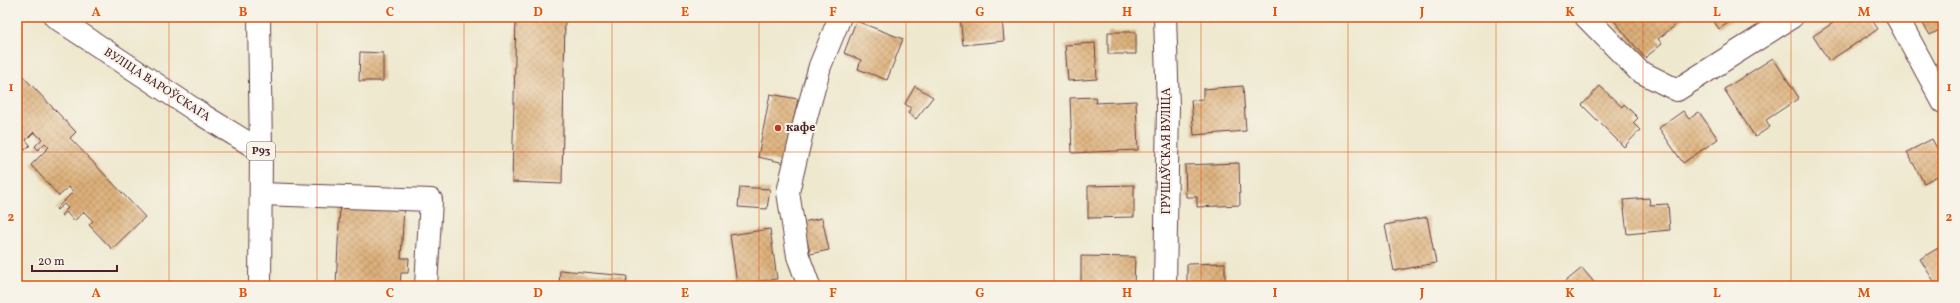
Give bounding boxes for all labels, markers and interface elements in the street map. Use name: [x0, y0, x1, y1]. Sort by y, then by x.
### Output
text: A: [91, 4, 101, 22]
text: B: [239, 4, 248, 22]
text: C: [386, 4, 394, 22]
text: D: [533, 4, 543, 22]
text: E: [681, 4, 689, 22]
text: F: [829, 4, 837, 22]
text: G: [975, 4, 985, 22]
text: H: [1122, 4, 1132, 22]
text: I: [1273, 4, 1278, 22]
text: J: [1419, 4, 1425, 22]
text: K: [1565, 4, 1575, 22]
text: L: [1713, 4, 1721, 22]
text: M: [1858, 4, 1871, 22]
street label: ВУЛІЦА ВАРОЎСКАГА: [101, 44, 214, 126]
text: 1: [8, 79, 14, 97]
text: 1: [1946, 79, 1952, 97]
street label: ГРУШАЎСКАЯ ВУЛІЦА: [1158, 87, 1175, 215]
place label: кафе: [786, 120, 815, 136]
marker: кафе: [773, 123, 783, 133]
road number: Р93: [247, 142, 275, 160]
text: 2: [8, 209, 15, 227]
text: 2: [1946, 209, 1953, 227]
scale bar: [32, 247, 117, 273]
text: 20 m: [38, 254, 65, 270]
text: A: [91, 285, 101, 303]
text: B: [239, 285, 248, 303]
text: C: [386, 285, 394, 303]
text: D: [533, 285, 543, 303]
text: E: [681, 285, 689, 303]
text: F: [829, 285, 837, 303]
text: G: [975, 285, 985, 303]
text: H: [1122, 285, 1132, 303]
text: I: [1273, 285, 1278, 303]
text: J: [1419, 285, 1425, 303]
text: K: [1565, 285, 1575, 303]
text: L: [1713, 285, 1721, 303]
text: M: [1858, 285, 1871, 303]

